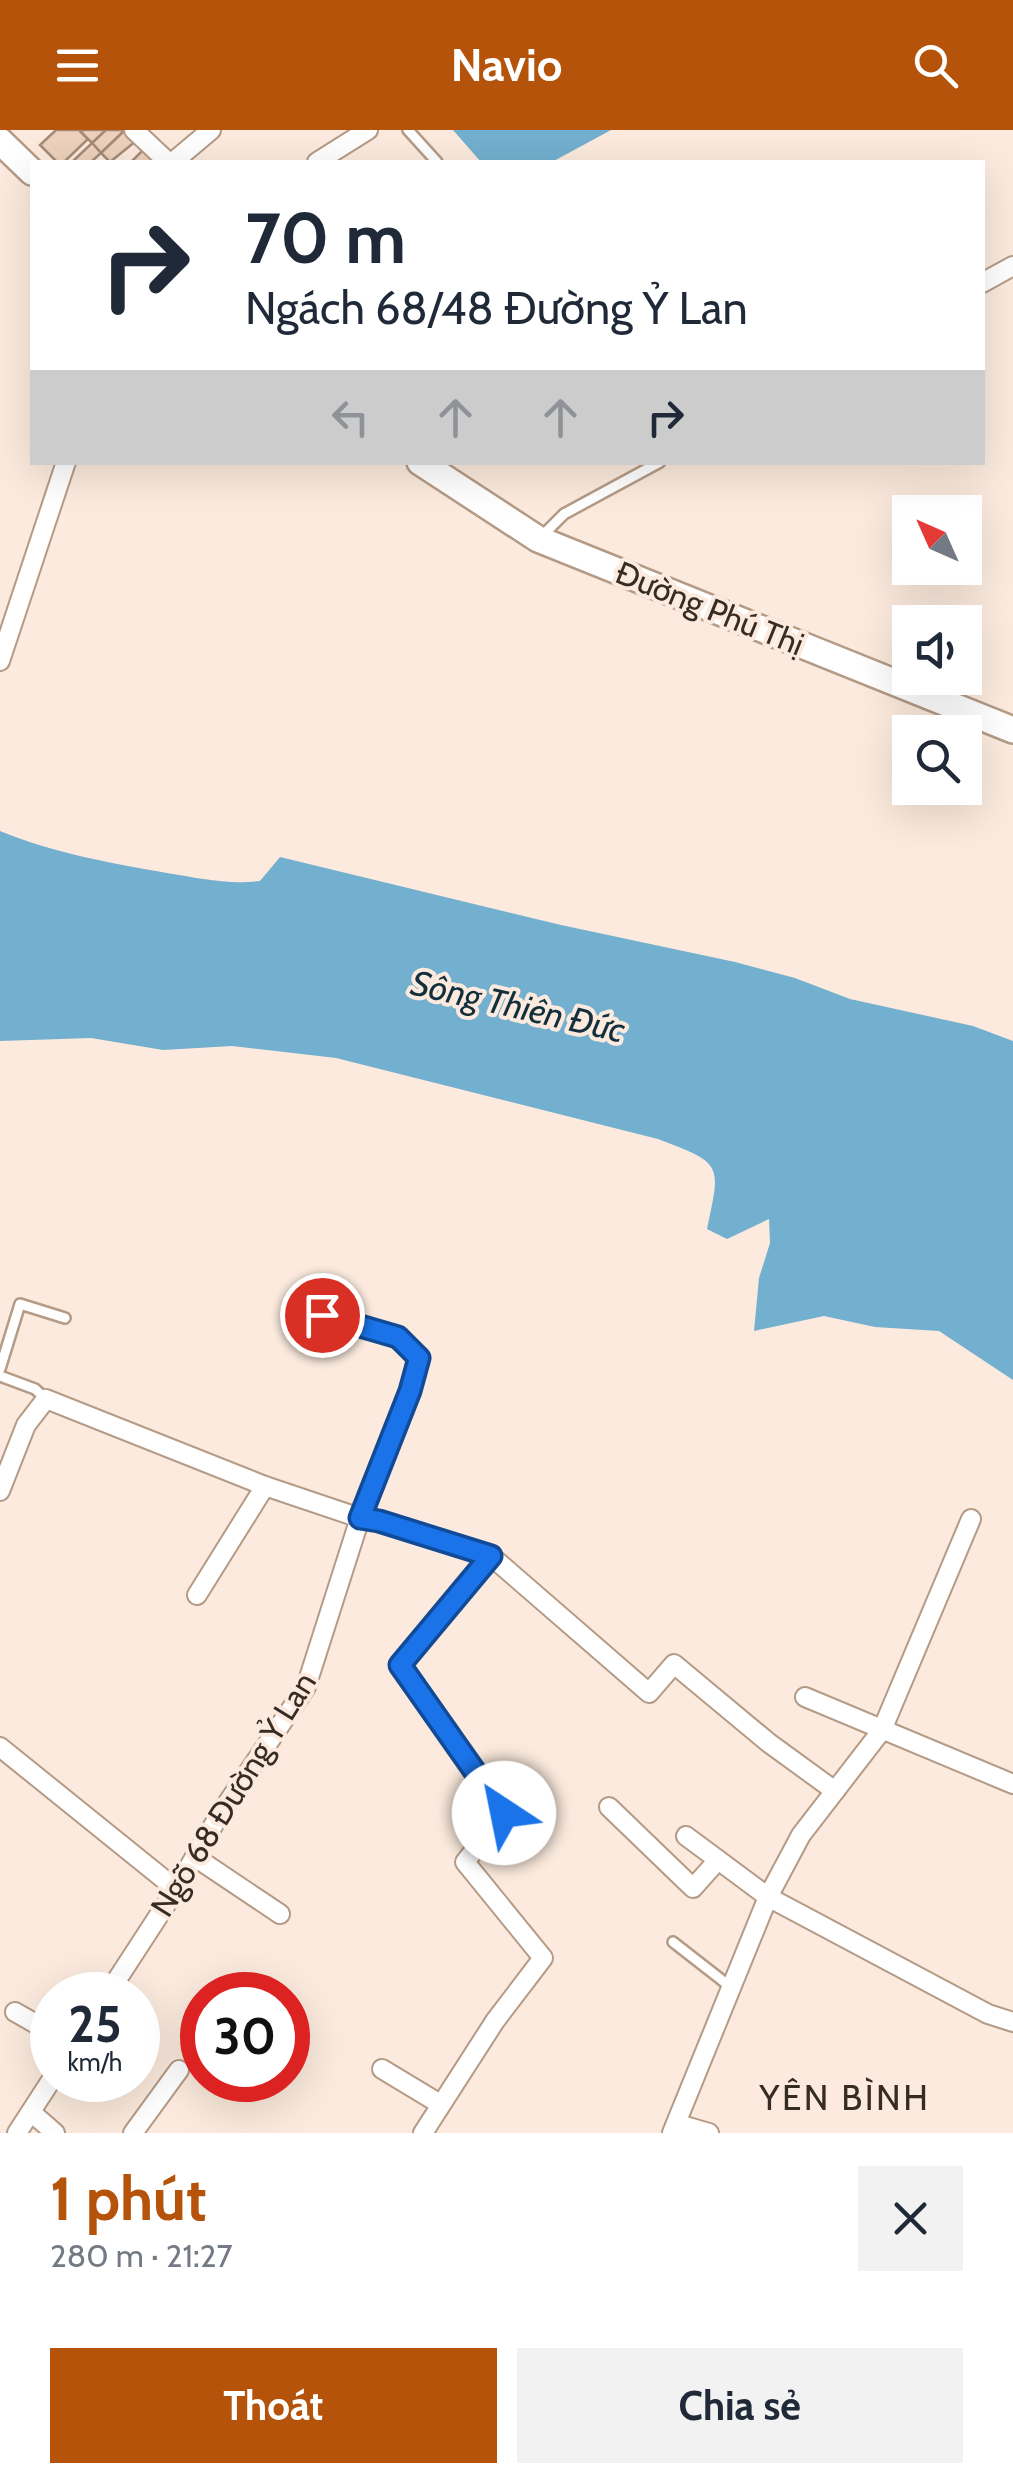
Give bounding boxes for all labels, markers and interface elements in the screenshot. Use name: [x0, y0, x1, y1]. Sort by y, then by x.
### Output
icon: menu: [50, 38, 105, 93]
text: Navio: [451, 38, 562, 92]
icon: search: [908, 38, 963, 93]
text: 70 m: [245, 195, 406, 281]
icon: right: [80, 200, 210, 330]
text: Ngách 68/48 Đường Ỷ Lan: [245, 281, 748, 335]
icon: left: [323, 390, 378, 445]
icon: ahead: [428, 390, 483, 445]
icon: ahead: [533, 390, 588, 445]
icon: right: [638, 390, 693, 445]
north arrow: [892, 495, 982, 585]
map controls: [892, 495, 982, 805]
street label: Đường Phú Thị: [610, 553, 810, 663]
button: sound: [892, 605, 982, 695]
button: search: [892, 715, 982, 805]
water label: Sông Thiên Đức: [407, 961, 629, 1052]
pin: [280, 1273, 365, 1358]
icon: arrive: [295, 1288, 350, 1343]
street label: Ngõ 68 Đường Ỷ Lan: [142, 1665, 324, 1923]
position arrow: [452, 1761, 556, 1865]
speed limit sign: 30: [180, 1972, 310, 2102]
text: 25: [68, 1994, 122, 2055]
text: km/h: [68, 2047, 122, 2077]
district label: YÊN BÌNH: [759, 2076, 930, 2119]
text: 1 phút: [50, 2162, 207, 2235]
button: close: [858, 2166, 963, 2271]
text: 280 m · 21:27: [50, 2236, 233, 2275]
button: Thoát: [50, 2348, 497, 2463]
button: Chia sẻ: [517, 2348, 963, 2463]

